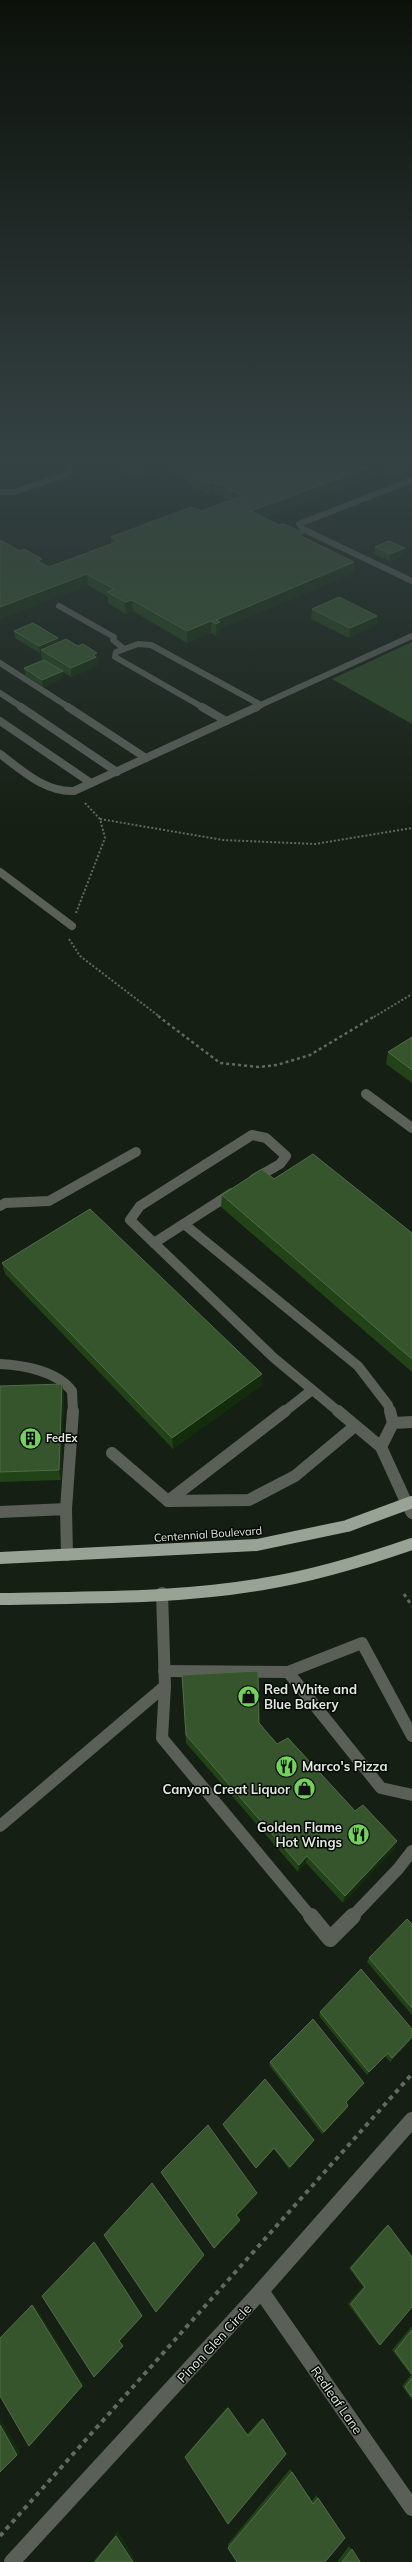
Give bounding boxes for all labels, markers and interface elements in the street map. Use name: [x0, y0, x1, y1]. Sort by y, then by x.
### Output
building icon: FedEx: [18, 1425, 44, 1451]
place label: FedEx: [46, 1431, 78, 1445]
street label: Centennial Boulevard: [153, 1523, 263, 1545]
place label: Red White and Blue Bakery: [264, 1681, 357, 1713]
shop icon: Red White and Blue Bakery: [235, 1683, 261, 1709]
restaurant icon: Marco's Pizza: [274, 1753, 300, 1779]
place label: Marco's Pizza: [302, 1758, 387, 1774]
shop icon: Canyon Creat Liquor: [292, 1776, 318, 1802]
place label: Canyon Creat Liquor: [163, 1781, 291, 1798]
place label: Golden Flame Hot Wings: [257, 1819, 342, 1850]
restaurant icon: Golden Flame Hot Wings: [345, 1821, 371, 1847]
street label: Pinon Glen Circle: [174, 2300, 254, 2386]
street label: Redleaf Lane: [308, 2363, 366, 2437]

